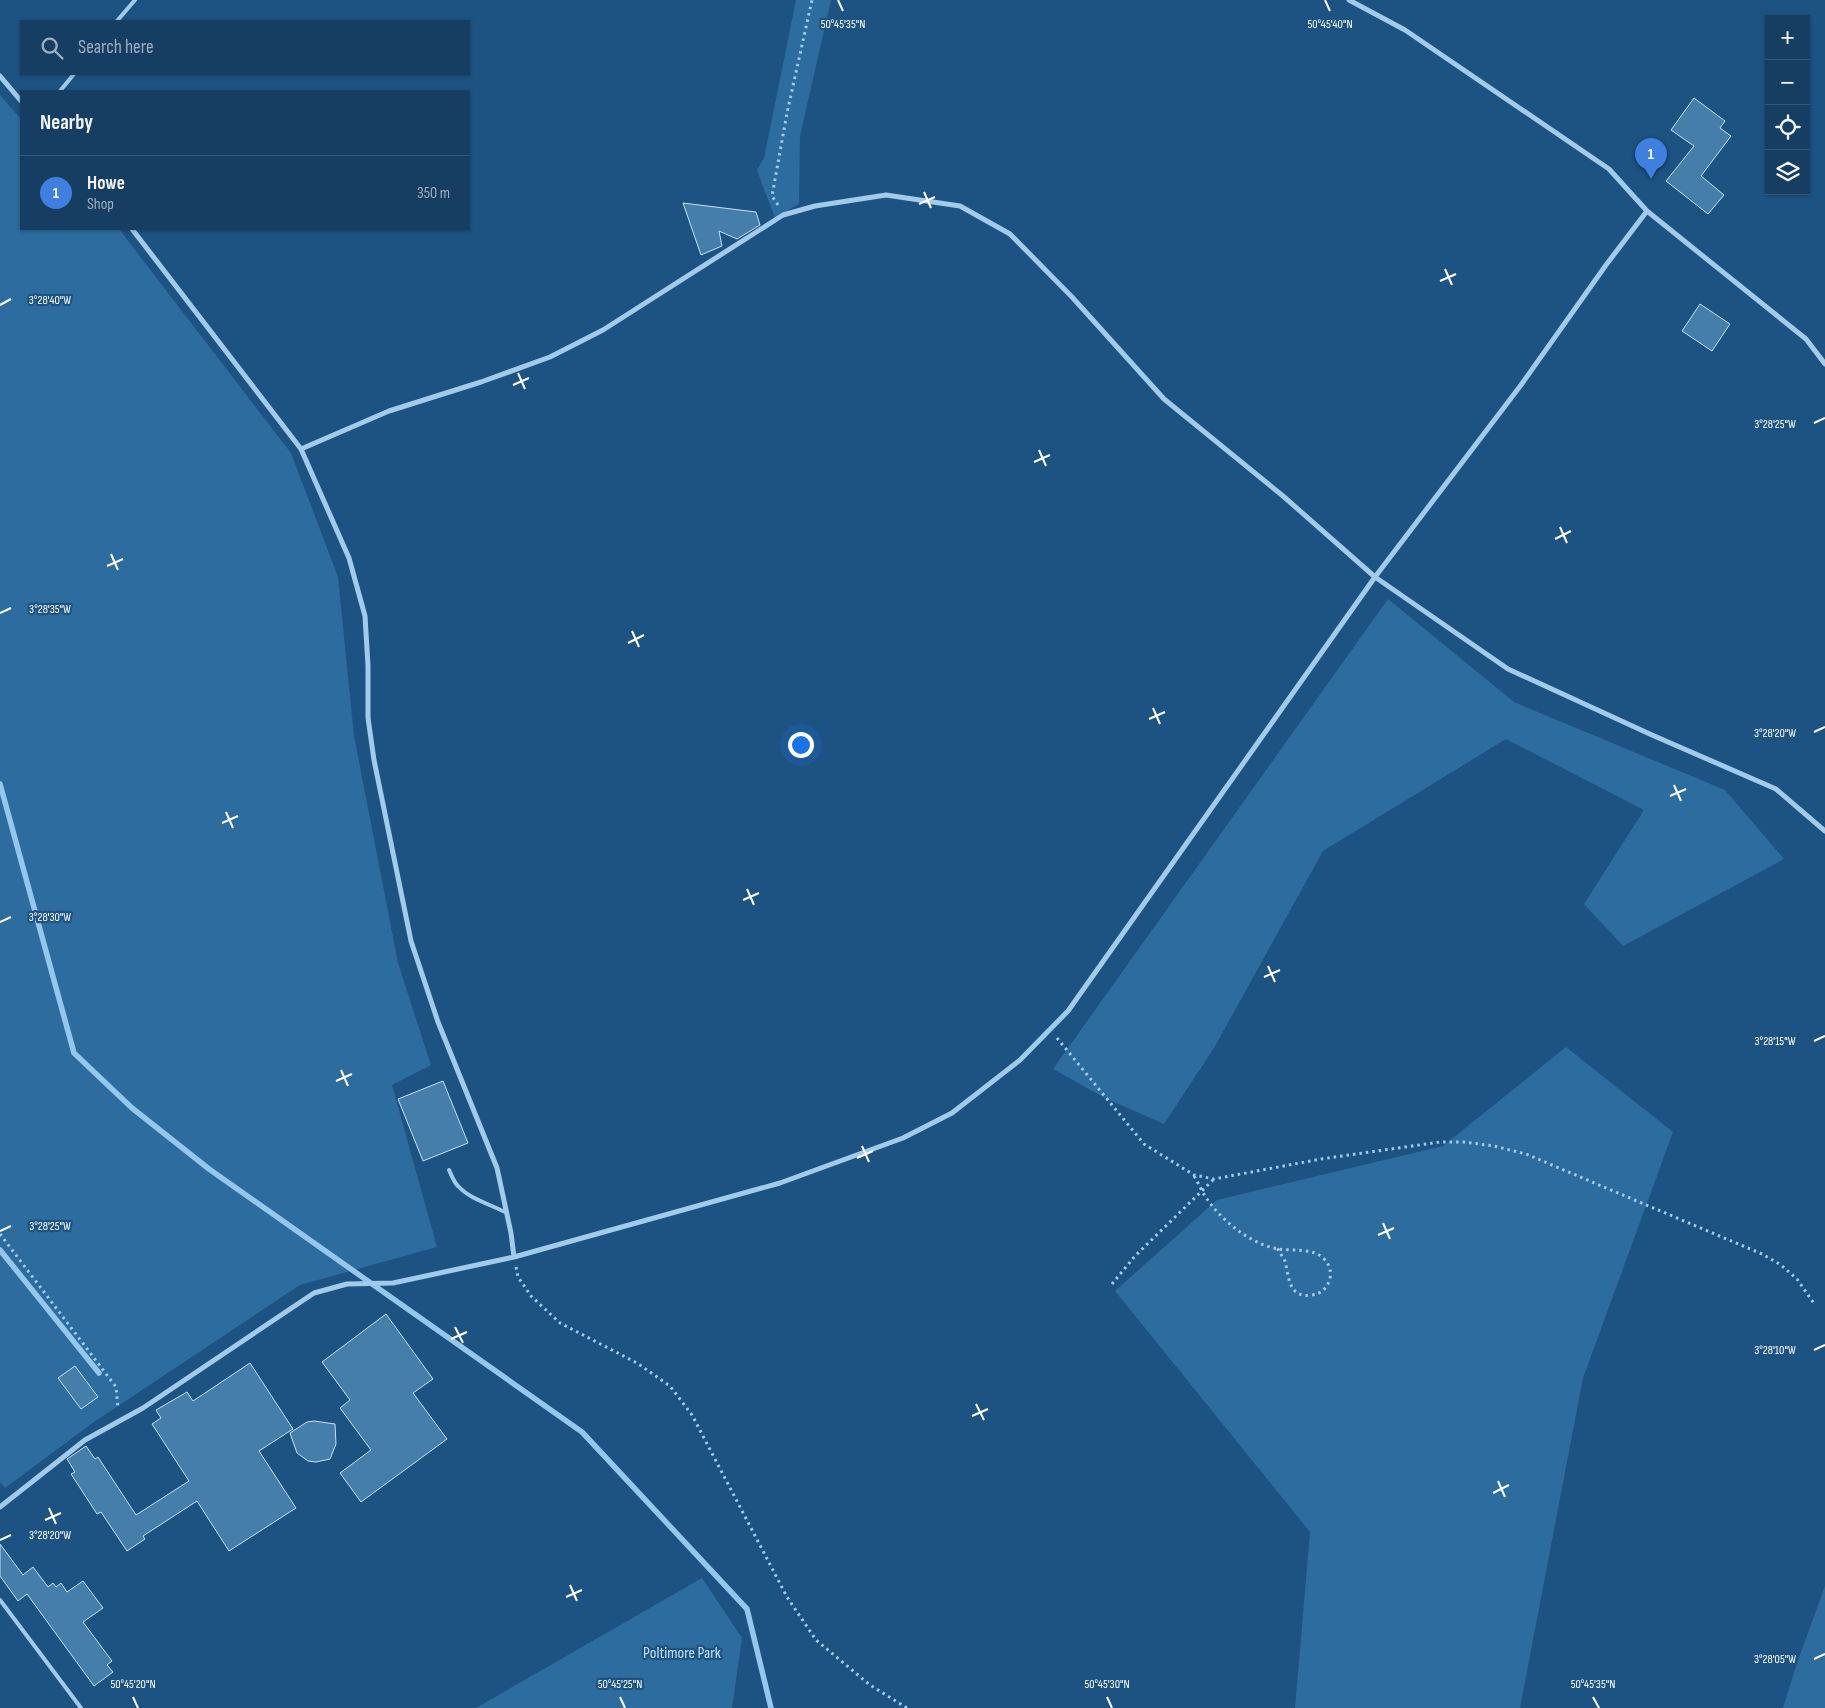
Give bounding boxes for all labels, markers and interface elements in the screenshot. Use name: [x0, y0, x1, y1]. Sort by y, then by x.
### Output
map controls: [1765, 15, 1810, 195]
button: +: [1765, 15, 1810, 60]
text: 50°45'35"N: [821, 17, 865, 32]
text: 50°45'40"N: [1307, 17, 1353, 32]
search box: [20, 20, 470, 75]
icon: search: [38, 34, 66, 62]
text: Search here: [78, 36, 154, 59]
button: −: [1765, 60, 1810, 105]
button: locate: [1765, 105, 1810, 150]
text: Nearby: [40, 110, 93, 135]
pin: 1: [1635, 138, 1667, 179]
button: layers: [1765, 150, 1810, 195]
text: Howe: [87, 172, 125, 195]
text: 1: [53, 184, 59, 203]
text: 350 m: [417, 184, 450, 203]
text: Shop: [87, 195, 114, 214]
text: 3°28'40"W: [29, 293, 71, 308]
text: 3°28'25"W: [1754, 417, 1796, 432]
text: 3°28'35"W: [29, 602, 71, 617]
text: 3°28'20"W: [1754, 726, 1796, 741]
your location: [788, 732, 814, 758]
text: 3°28'30"W: [29, 910, 71, 925]
text: 3°28'15"W: [1755, 1034, 1796, 1049]
text: 3°28'25"W: [29, 1219, 71, 1234]
text: 3°28'10"W: [1754, 1343, 1796, 1358]
text: 3°28'20"W: [29, 1528, 71, 1543]
park label: Poltimore Park: [643, 1644, 721, 1663]
text: 3°28'05"W: [1754, 1652, 1796, 1667]
text: 50°45'20"N: [110, 1677, 156, 1692]
text: 50°45'25"N: [598, 1677, 642, 1692]
text: 50°45'30"N: [1084, 1677, 1130, 1692]
text: 50°45'35"N: [1571, 1677, 1615, 1692]

